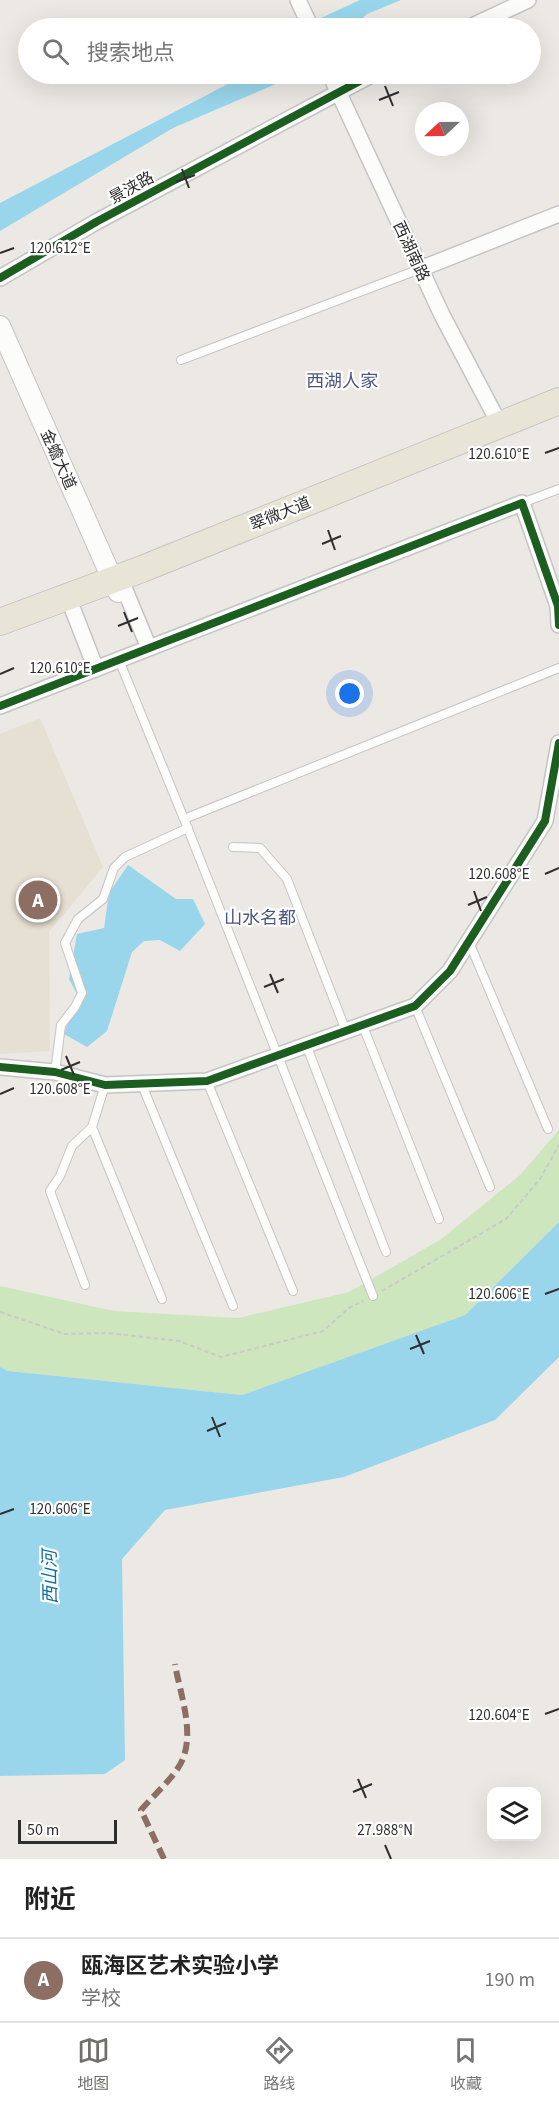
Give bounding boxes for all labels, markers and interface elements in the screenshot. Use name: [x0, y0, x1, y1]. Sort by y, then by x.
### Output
search box: [18, 18, 541, 84]
icon: search: [39, 35, 72, 68]
text: 搜索地点: [87, 37, 175, 69]
north arrow: [415, 102, 469, 156]
street label: 景浃路: [105, 167, 158, 209]
street label: 西湖南路: [388, 218, 435, 285]
text: 120.612°E: [29, 238, 91, 259]
district label: 西湖人家: [306, 369, 378, 394]
street label: 金蟾大道: [35, 426, 81, 493]
text: 120.610°E: [468, 444, 530, 465]
street label: 翠微大道: [247, 492, 314, 536]
text: 120.610°E: [29, 658, 91, 679]
your location: [335, 679, 364, 708]
text: 120.608°E: [468, 864, 530, 885]
pin: A: [18, 878, 57, 922]
district label: 山水名都: [224, 906, 296, 931]
text: 120.608°E: [29, 1079, 91, 1100]
text: 120.606°E: [468, 1284, 530, 1305]
text: 120.606°E: [29, 1499, 91, 1520]
water label: 西山河: [37, 1547, 63, 1604]
text: 120.604°E: [468, 1705, 530, 1726]
map controls: [487, 1787, 541, 1841]
button: layers: [487, 1787, 541, 1841]
scale bar: [18, 1817, 117, 1844]
text: 50 m: [27, 1819, 59, 1841]
text: 27.988°N: [357, 1820, 413, 1841]
text: 附近: [24, 1881, 76, 1918]
text: 瓯海区艺术实验小学: [81, 1950, 279, 1982]
text: A: [38, 1966, 49, 1994]
text: 190 m: [485, 1966, 535, 1994]
text: 学校: [81, 1985, 121, 2013]
tab: 地图: [77, 2034, 110, 2095]
tab: 路线: [263, 2034, 296, 2095]
tab: 收藏: [449, 2034, 482, 2095]

